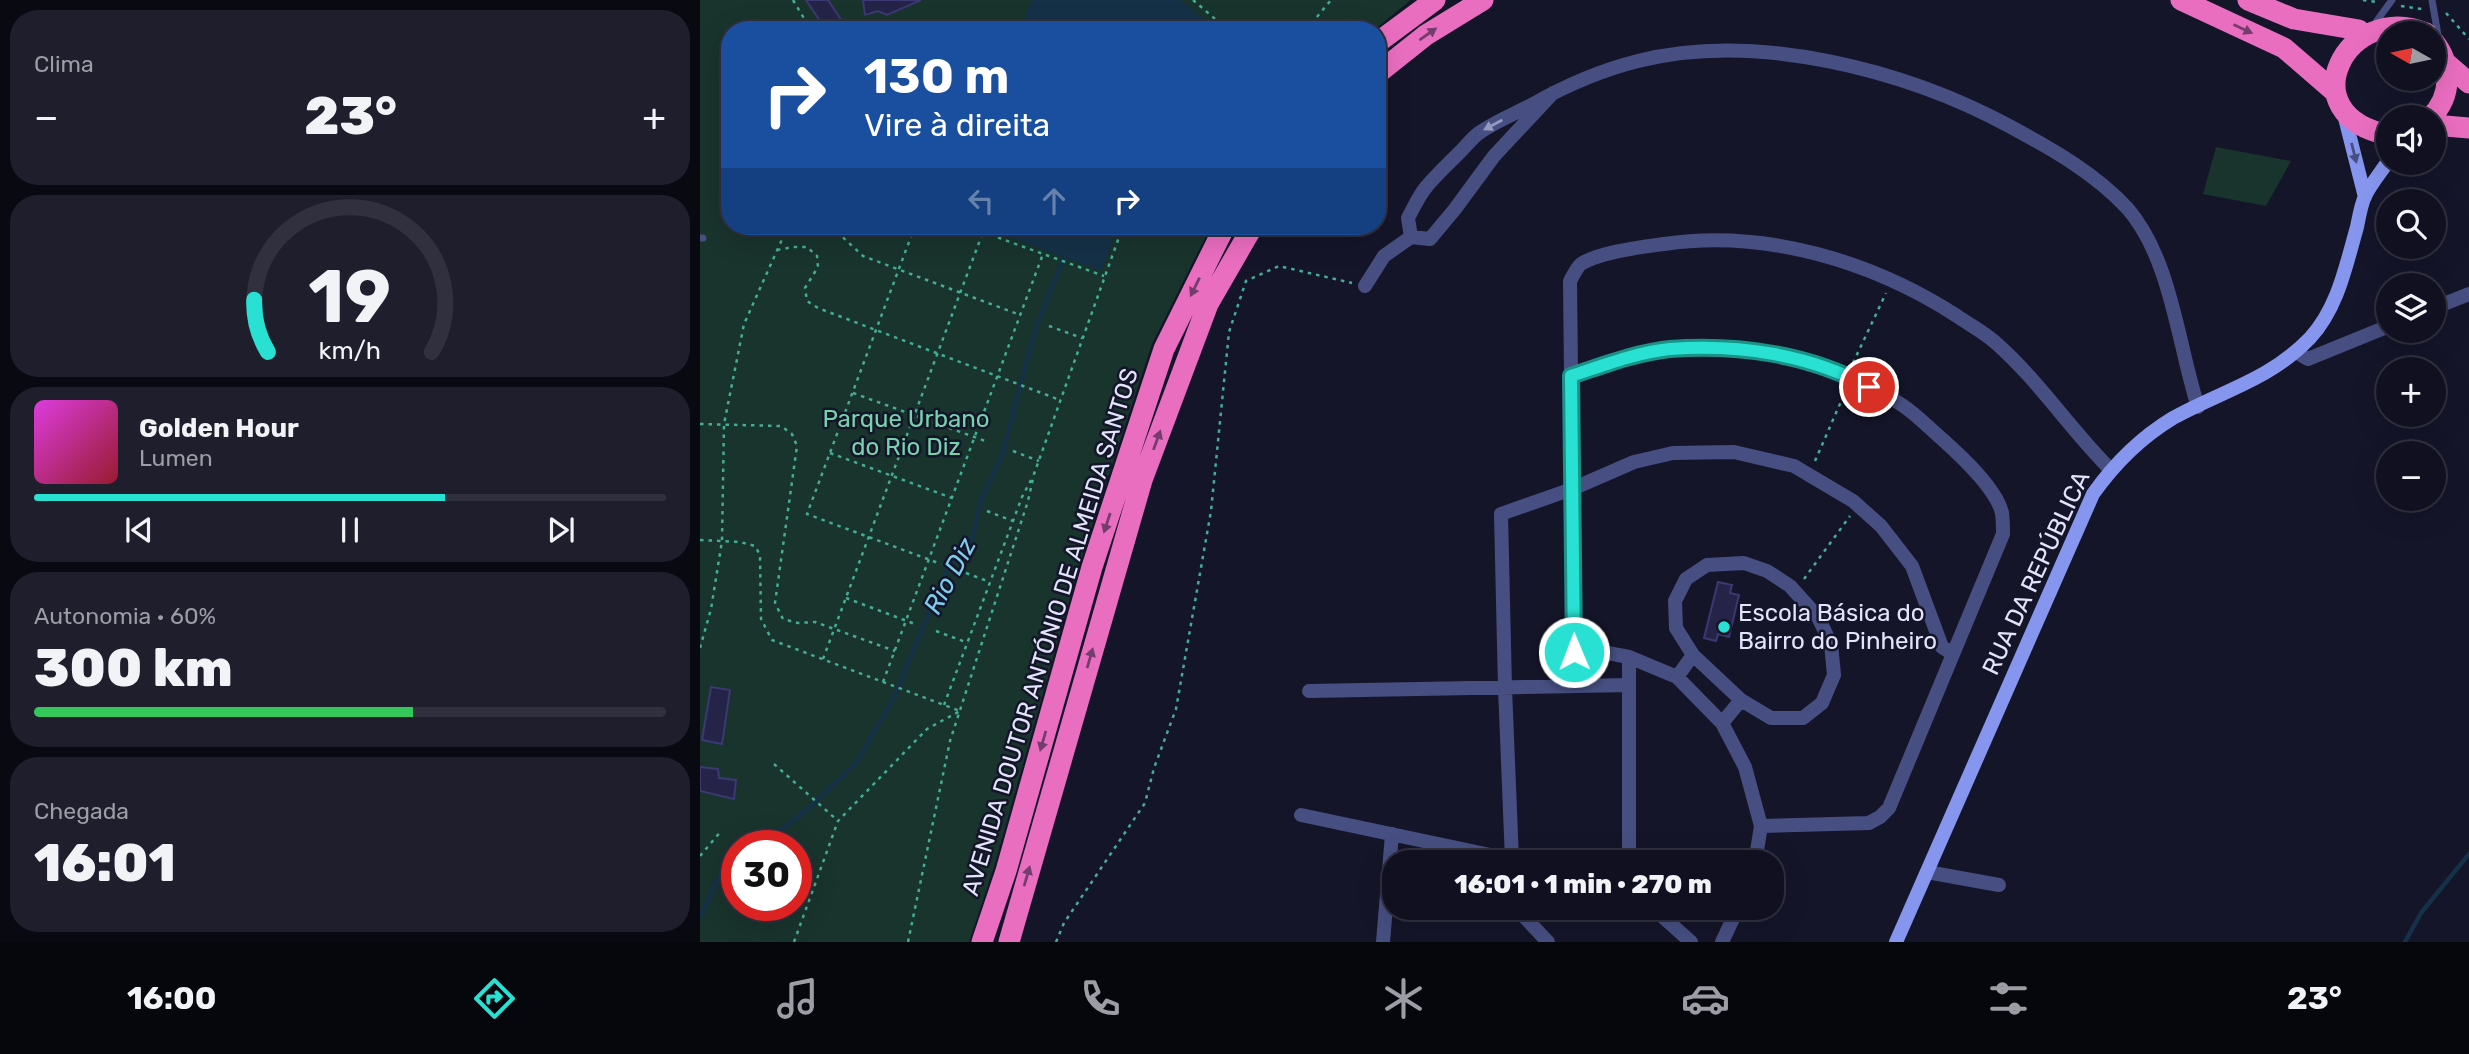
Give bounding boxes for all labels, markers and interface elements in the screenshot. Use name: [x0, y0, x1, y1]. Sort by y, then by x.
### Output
north arrow: [2376, 21, 2446, 91]
map controls: [2376, 21, 2446, 511]
one-way arrow: [2233, 23, 2253, 34]
one-way arrow: [1419, 27, 1437, 41]
text: 130 m: [864, 47, 1009, 105]
icon: right: [749, 49, 840, 140]
text: Clima: [34, 50, 94, 78]
text: 23°: [304, 85, 397, 147]
text: −: [34, 94, 59, 140]
text: +: [642, 94, 666, 140]
button: sound: [2376, 105, 2446, 175]
text: Vire à direita: [864, 106, 1050, 144]
one-way arrow: [1483, 120, 1503, 131]
one-way arrow: [2349, 142, 2360, 164]
icon: left: [962, 182, 1000, 220]
icon: ahead: [1035, 182, 1073, 220]
icon: right: [1108, 182, 1146, 220]
button: search: [2376, 189, 2446, 259]
text: 19: [309, 254, 391, 340]
button: layers: [2376, 273, 2446, 343]
one-way arrow: [1189, 277, 1200, 297]
text: km/h: [319, 336, 381, 365]
pin: [1839, 357, 1899, 417]
button: +: [2376, 357, 2446, 427]
street label: AVENIDA DOUTOR ANTÓNIO DE ALMEIDA SANTOS: [956, 365, 1144, 899]
icon: arrive: [1850, 368, 1888, 406]
park label: Parque Urbano do Rio Diz: [822, 405, 990, 461]
text: Golden Hour: [139, 413, 299, 444]
one-way arrow: [1151, 430, 1162, 451]
button: −: [2376, 441, 2446, 511]
text: Lumen: [139, 444, 213, 472]
street label: RUA DA REPÚBLICA: [1976, 467, 2096, 679]
icon: previous: [120, 511, 158, 549]
icon: pause: [331, 511, 369, 549]
icon: next: [542, 511, 580, 549]
one-way arrow: [1101, 512, 1112, 533]
water label: Rio Diz: [917, 532, 983, 620]
place label: Escola Básica do Bairro do Pinheiro: [1738, 599, 1937, 655]
text: Autonomia · 60%: [34, 602, 216, 630]
position arrow: [1537, 615, 1611, 689]
marker: Escola Básica do Bairro do Pinheiro: [1716, 619, 1732, 635]
text: 300 km: [34, 637, 233, 699]
one-way arrow: [1086, 647, 1096, 668]
one-way arrow: [1037, 730, 1048, 752]
text: Chegada: [34, 797, 129, 825]
speed limit sign: 30: [721, 830, 812, 921]
text: 16:01: [34, 832, 176, 894]
one-way arrow: [1023, 866, 1033, 887]
text: 16:01 · 1 min · 270 m: [1454, 869, 1712, 900]
icon: directions: [470, 974, 519, 1023]
icon: music: [773, 974, 822, 1023]
icon: phone: [1076, 974, 1125, 1023]
icon: climate: [1379, 974, 1428, 1023]
icon: car: [1681, 974, 1730, 1023]
icon: filters: [1984, 974, 2033, 1023]
text: 16:00: [127, 979, 217, 1017]
text: 23°: [2287, 979, 2342, 1017]

